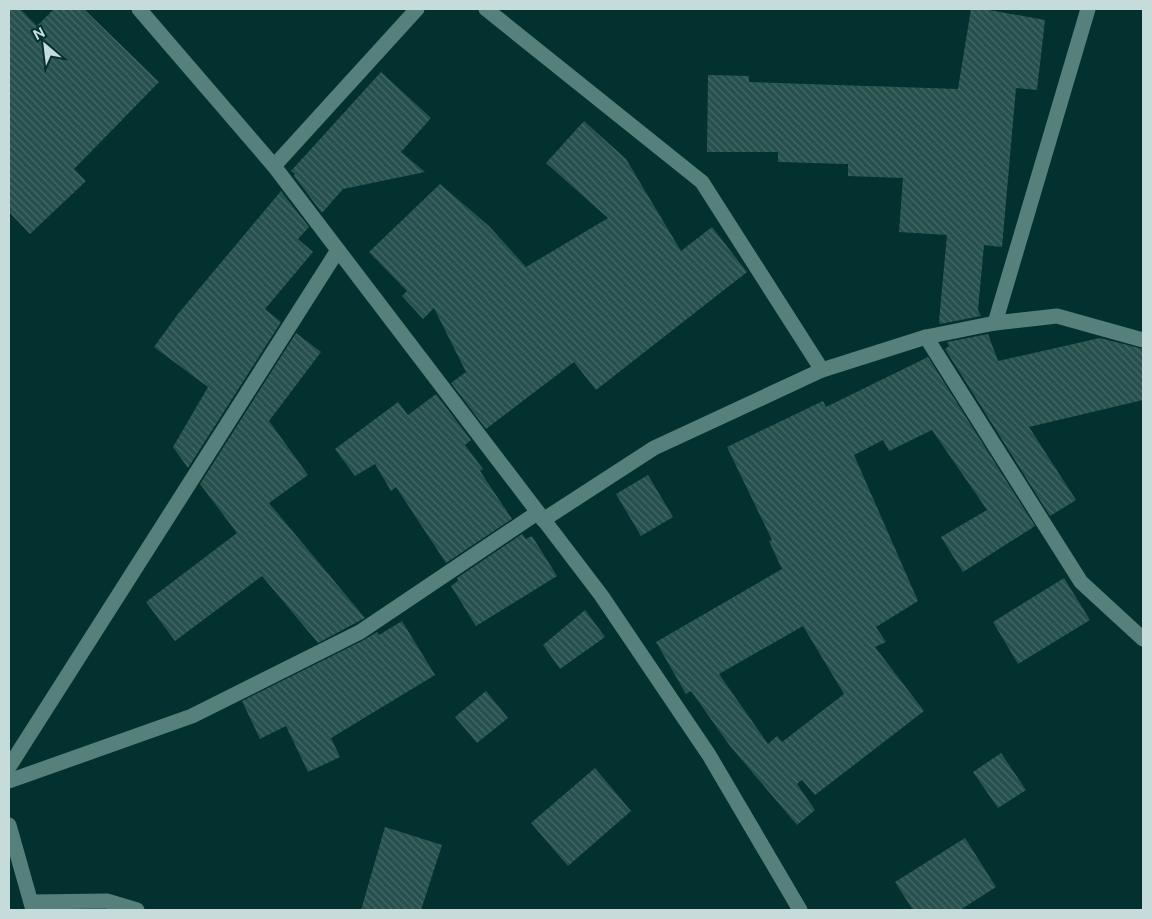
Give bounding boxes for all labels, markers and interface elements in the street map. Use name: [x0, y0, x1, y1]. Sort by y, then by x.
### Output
north arrow: [20, 20, 70, 70]
text: N: [30, 24, 47, 43]

